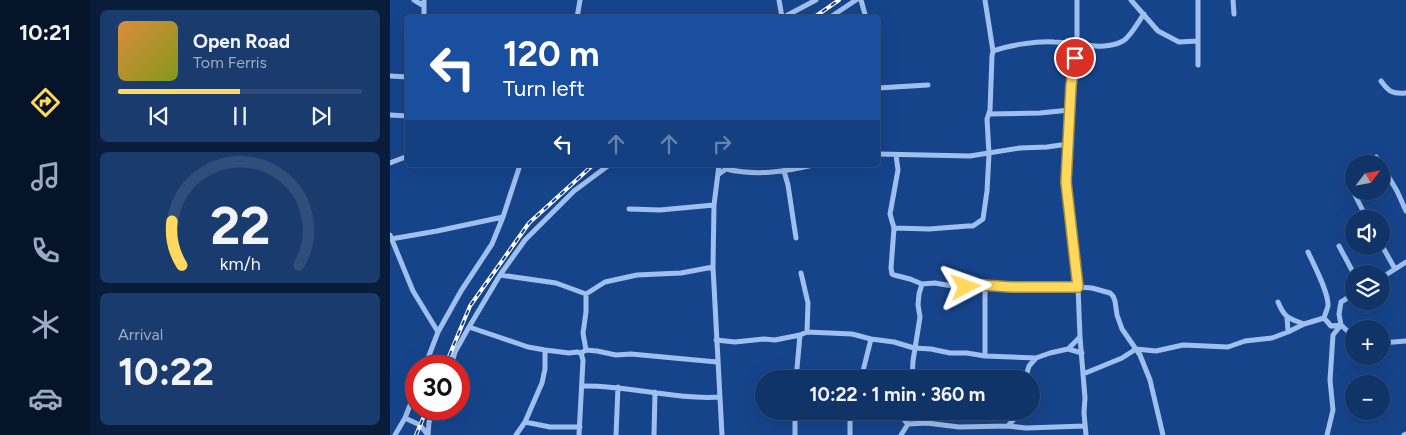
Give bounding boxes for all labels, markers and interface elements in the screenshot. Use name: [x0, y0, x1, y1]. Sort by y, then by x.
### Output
text: 10:21: [19, 19, 71, 46]
text: Open Road: [193, 30, 290, 53]
text: 120 m: [503, 33, 600, 75]
icon: left: [420, 35, 485, 100]
pin: [1054, 37, 1096, 79]
icon: arrive: [1061, 44, 1089, 72]
text: Tom Ferris: [193, 53, 267, 72]
text: Turn left: [503, 75, 585, 102]
icon: directions: [28, 85, 63, 120]
icon: previous: [145, 102, 173, 130]
icon: pause: [226, 102, 254, 130]
icon: next: [307, 102, 335, 130]
icon: left: [549, 130, 577, 158]
icon: ahead: [602, 130, 630, 158]
icon: ahead: [655, 130, 683, 158]
icon: right: [708, 130, 736, 158]
north arrow: [1345, 155, 1390, 200]
map controls: [1345, 155, 1390, 420]
icon: music: [28, 159, 63, 194]
text: 22: [210, 195, 270, 257]
button: sound: [1345, 210, 1390, 255]
icon: phone: [28, 233, 63, 268]
text: km/h: [220, 253, 260, 274]
position arrow: [939, 260, 991, 312]
button: layers: [1345, 265, 1390, 310]
icon: climate: [28, 307, 63, 342]
button: +: [1345, 320, 1390, 365]
text: Arrival: [118, 325, 163, 344]
text: 10:22: [118, 349, 214, 395]
speed limit sign: 30: [405, 355, 470, 420]
button: −: [1345, 375, 1390, 420]
icon: car: [28, 381, 63, 416]
text: 10:22 · 1 min · 360 m: [810, 383, 985, 406]

